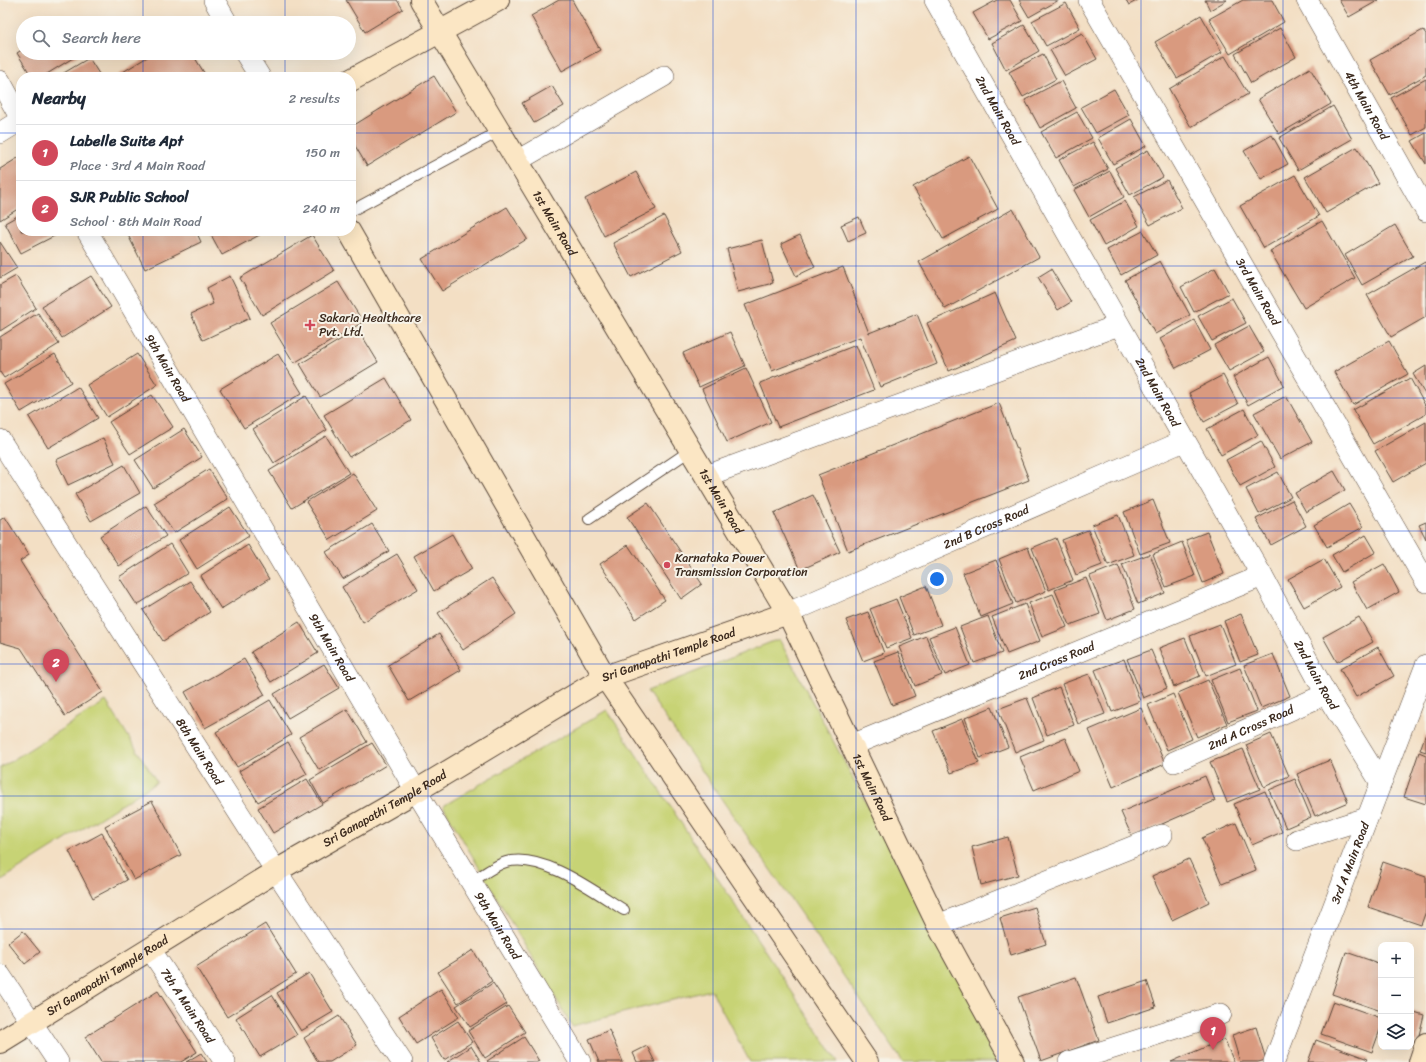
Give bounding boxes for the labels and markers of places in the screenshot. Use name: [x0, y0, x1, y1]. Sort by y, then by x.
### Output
place label: Sakaria Healthcare Pvt. Ltd.: [319, 307, 421, 343]
marker: Sakaria Healthcare Pvt. Ltd.: [304, 319, 316, 331]
place label: Karnataka Power Transmission Corporation: [675, 547, 808, 583]
marker: Karnataka Power Transmission Corporation: [662, 560, 672, 570]
pin: 2: [43, 649, 69, 682]
pin: 1: [1200, 1017, 1226, 1050]

